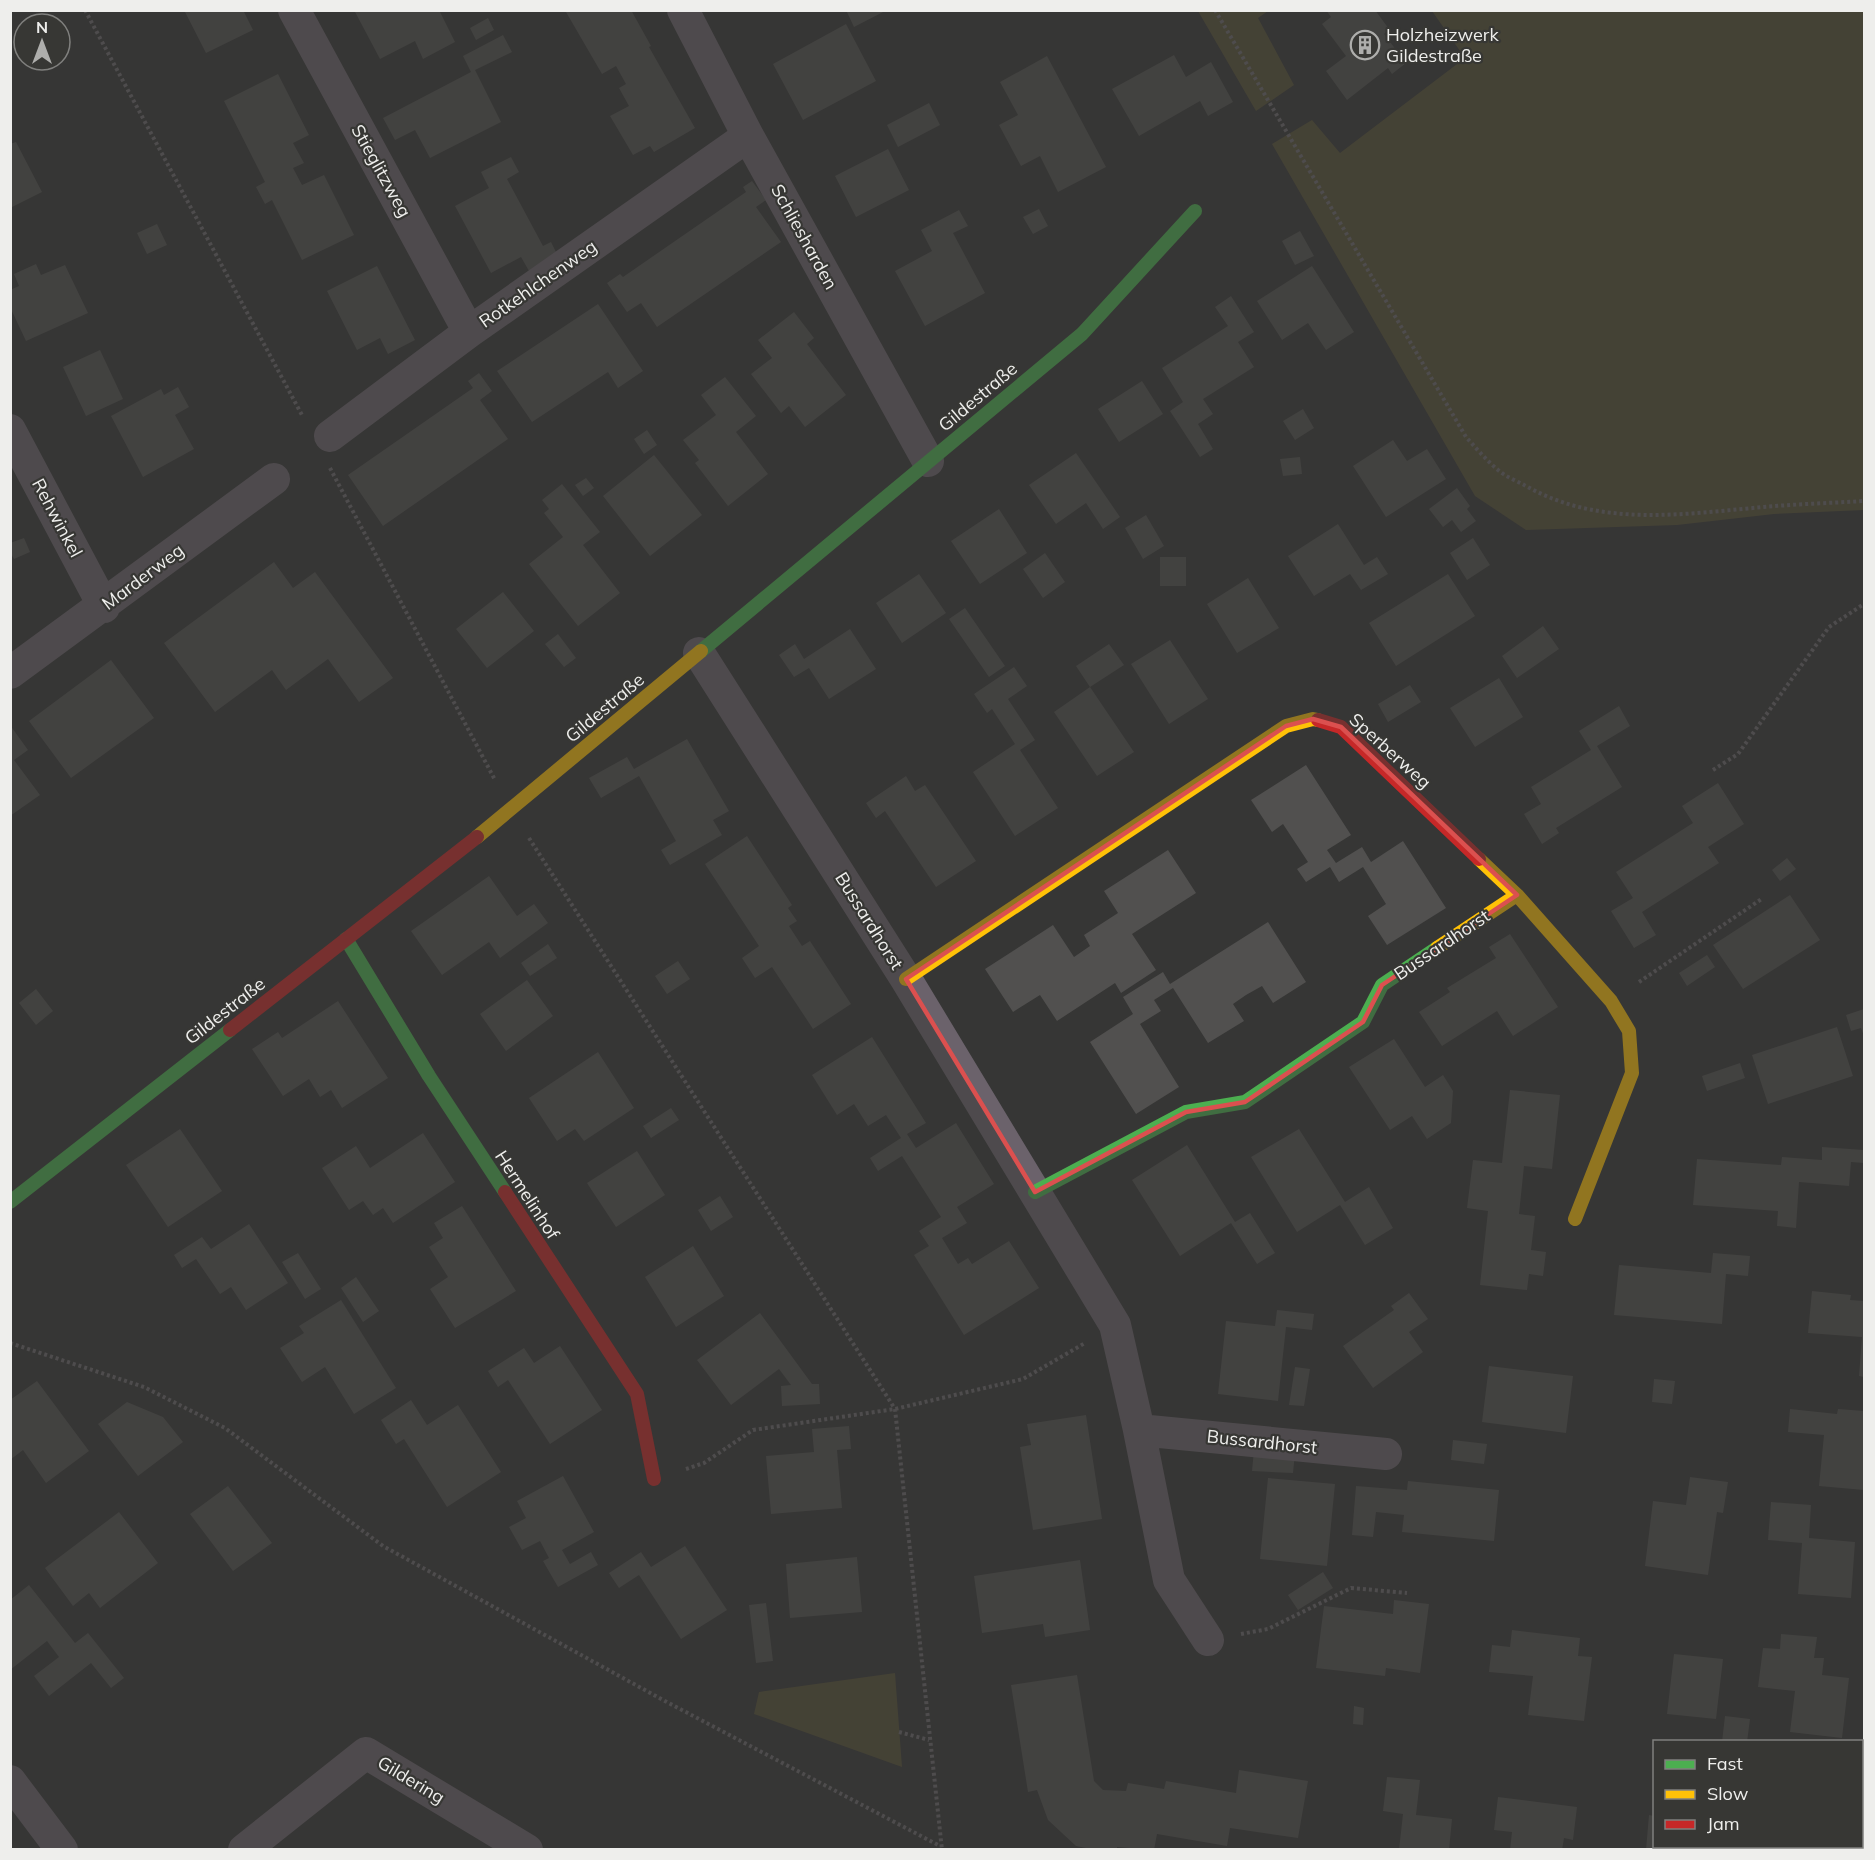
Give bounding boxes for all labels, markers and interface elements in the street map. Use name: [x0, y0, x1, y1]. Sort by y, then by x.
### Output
north arrow: [12, 12, 72, 72]
text: N: [36, 17, 48, 37]
place label: Holzheizwerk Gildestraße: [1386, 23, 1499, 67]
building icon: Holzheizwerk Gildestraße: [1349, 29, 1381, 61]
street label: Stieglitzweg: [346, 120, 416, 221]
street label: Schliesharden: [766, 180, 843, 293]
street label: Rotkehlchenweg: [474, 235, 601, 333]
street label: Gildestraße: [934, 357, 1022, 436]
street label: Rehwinkel: [27, 474, 88, 561]
street label: Marderweg: [97, 538, 188, 615]
street label: Gildestraße: [561, 668, 649, 747]
street label: Sperberweg: [1345, 708, 1436, 793]
street label: Bussardhorst: [830, 868, 909, 974]
street label: Bussardhorst: [1389, 904, 1494, 985]
street label: Gildestraße: [180, 972, 270, 1049]
street label: Hermelinhof: [490, 1146, 565, 1244]
street label: Bussardhorst: [1206, 1424, 1318, 1459]
legend: [1653, 1740, 1863, 1848]
street label: Gildering: [373, 1751, 449, 1809]
text: Fast: [1707, 1752, 1743, 1775]
text: Slow: [1707, 1782, 1749, 1805]
text: Jam: [1707, 1812, 1740, 1835]

